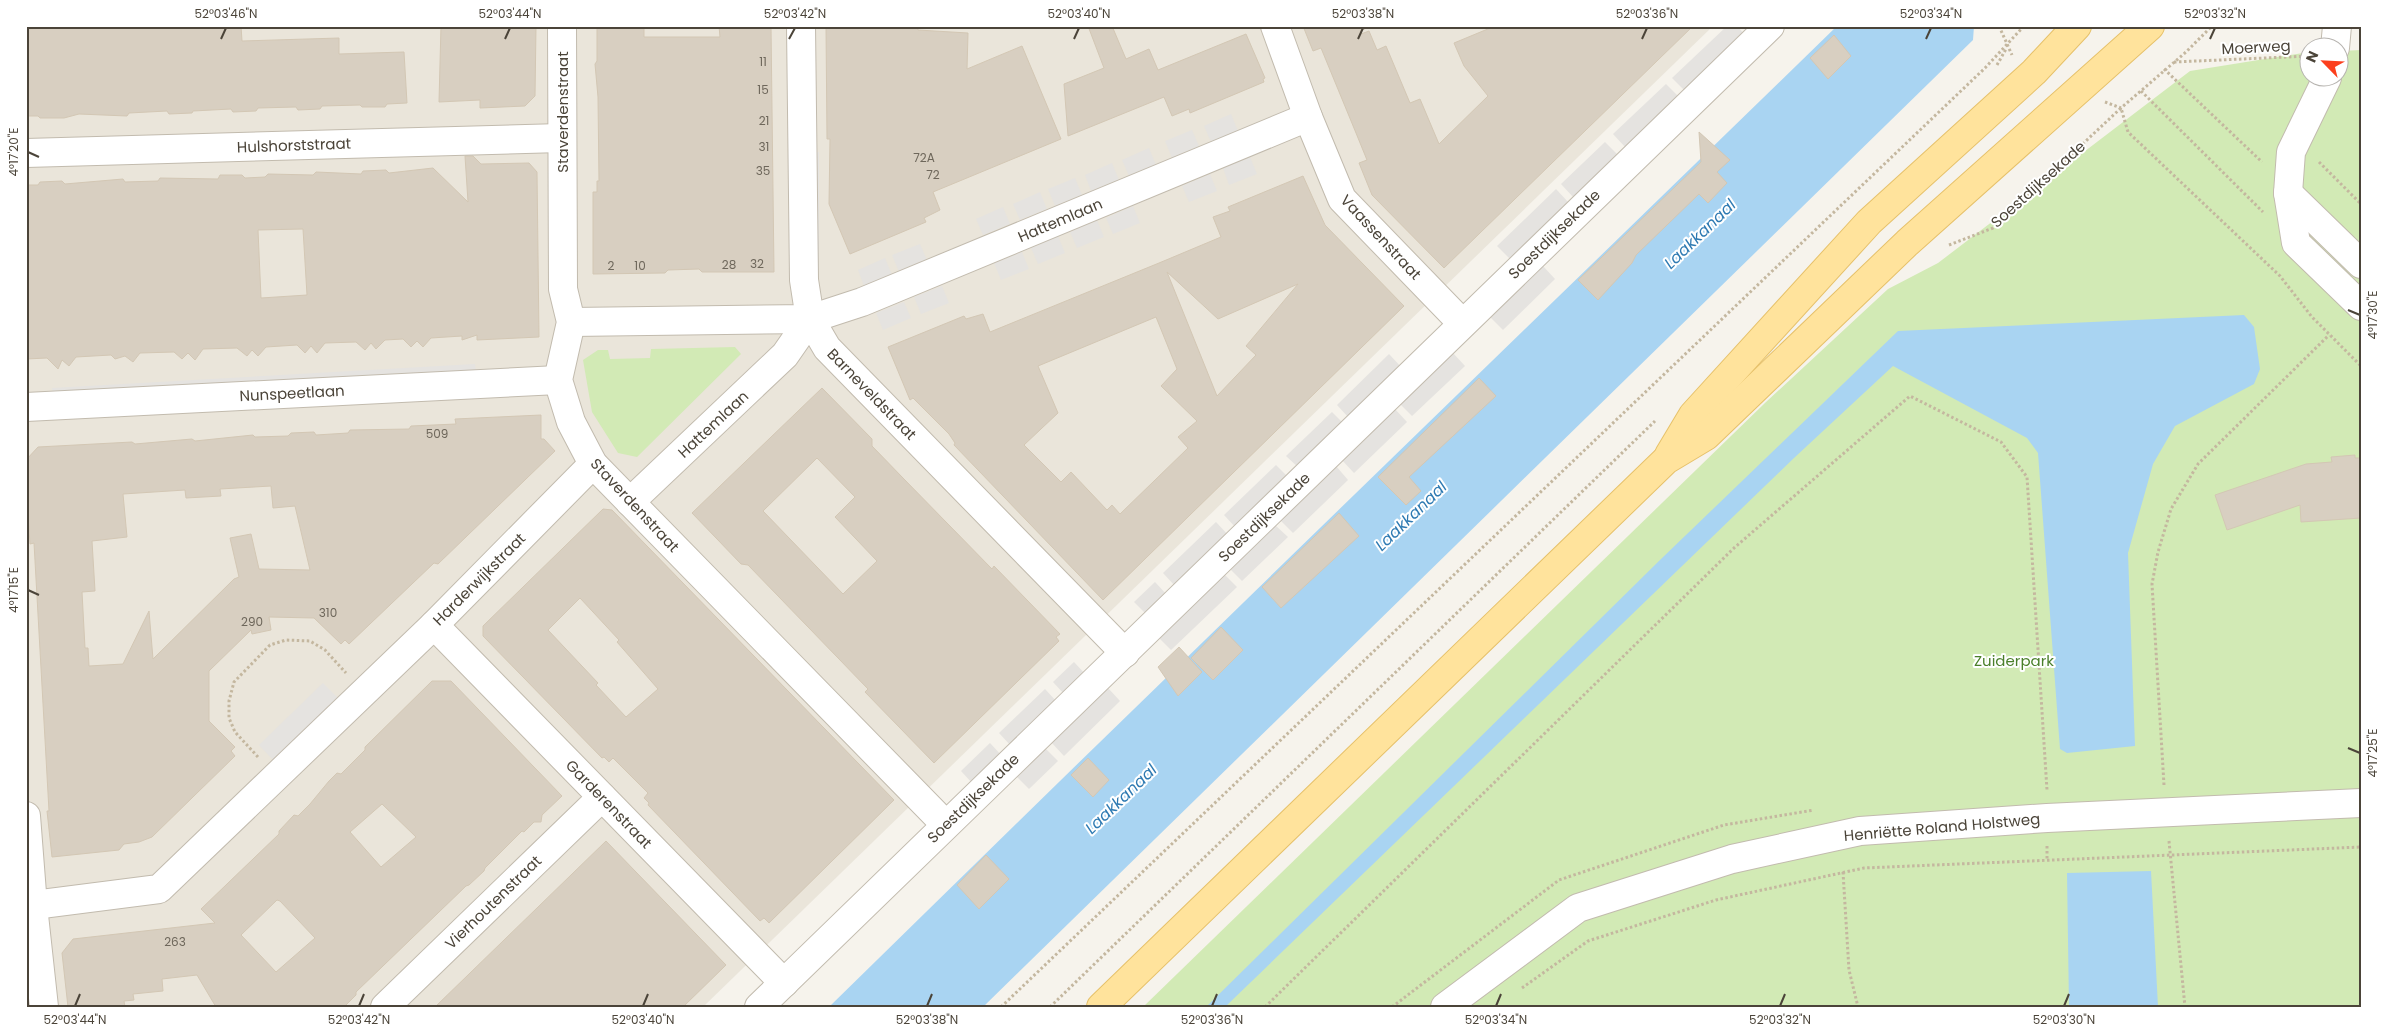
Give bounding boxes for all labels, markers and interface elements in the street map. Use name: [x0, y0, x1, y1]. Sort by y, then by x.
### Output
text: 52°03'46"N: [195, 5, 257, 22]
text: 52°03'44"N: [479, 5, 541, 22]
text: 52°03'42"N: [764, 5, 826, 22]
text: 52°03'40"N: [1048, 5, 1110, 22]
text: 52°03'38"N: [1332, 5, 1394, 22]
text: 52°03'36"N: [1616, 5, 1678, 22]
text: 52°03'34"N: [1900, 5, 1962, 22]
text: 52°03'32"N: [2184, 5, 2246, 22]
street label: Moerweg: [2221, 35, 2291, 59]
north arrow: [2300, 38, 2350, 88]
text: N: [2301, 48, 2323, 66]
street label: Staverdenstraat: [552, 51, 573, 173]
house number: 11: [759, 53, 767, 70]
house number: 15: [757, 81, 769, 98]
house number: 21: [759, 112, 769, 129]
text: 4°17'20"E: [5, 128, 22, 176]
street label: Hulshorststraat: [237, 133, 351, 157]
street label: Soestdijksekade: [1986, 136, 2090, 232]
house number: 31: [759, 138, 769, 155]
house number: 72A: [913, 149, 935, 166]
house number: 35: [756, 162, 770, 179]
house number: 72: [926, 166, 940, 183]
street label: Soestdijksekade: [1503, 185, 1605, 283]
street label: Vaassenstraat: [1336, 190, 1426, 284]
street label: Hattemlaan: [1015, 193, 1105, 247]
water label: Laakkanaal: [1659, 194, 1741, 274]
house number: 32: [750, 255, 764, 272]
house number: 28: [722, 256, 736, 273]
house number: 2: [608, 257, 615, 274]
house number: 10: [634, 257, 646, 274]
text: 4°17'30"E: [2364, 290, 2381, 340]
street label: Barneveldstraat: [823, 344, 921, 444]
street label: Nunspeetlaan: [239, 380, 345, 406]
street label: Hattemlaan: [673, 386, 753, 462]
house number: 509: [426, 425, 448, 442]
street label: Staverdenstraat: [586, 453, 684, 557]
street label: Soestdijksekade: [1213, 468, 1315, 566]
water label: Laakkanaal: [1370, 476, 1452, 556]
street label: Harderwijkstraat: [428, 528, 530, 630]
text: 4°17'15"E: [5, 567, 22, 613]
house number: 310: [319, 604, 337, 621]
house number: 290: [241, 613, 263, 630]
park label: Zuiderpark: [1974, 650, 2054, 671]
text: 4°17'25"E: [2364, 729, 2381, 777]
street label: Soestdijksekade: [922, 749, 1024, 847]
street label: Garderenstraat: [561, 755, 657, 853]
water label: Laakkanaal: [1080, 759, 1162, 839]
street label: Henriëtte Roland Holstweg: [1843, 808, 2041, 846]
street label: Vierhoutenstraat: [440, 851, 546, 953]
house number: 263: [164, 933, 186, 950]
text: 52°03'44"N: [44, 1011, 106, 1028]
text: 52°03'42"N: [328, 1011, 390, 1028]
text: 52°03'40"N: [612, 1011, 674, 1028]
text: 52°03'38"N: [896, 1011, 958, 1028]
text: 52°03'36"N: [1181, 1011, 1243, 1028]
text: 52°03'34"N: [1465, 1011, 1527, 1028]
text: 52°03'32"N: [1749, 1011, 1811, 1028]
text: 52°03'30"N: [2033, 1011, 2095, 1028]

